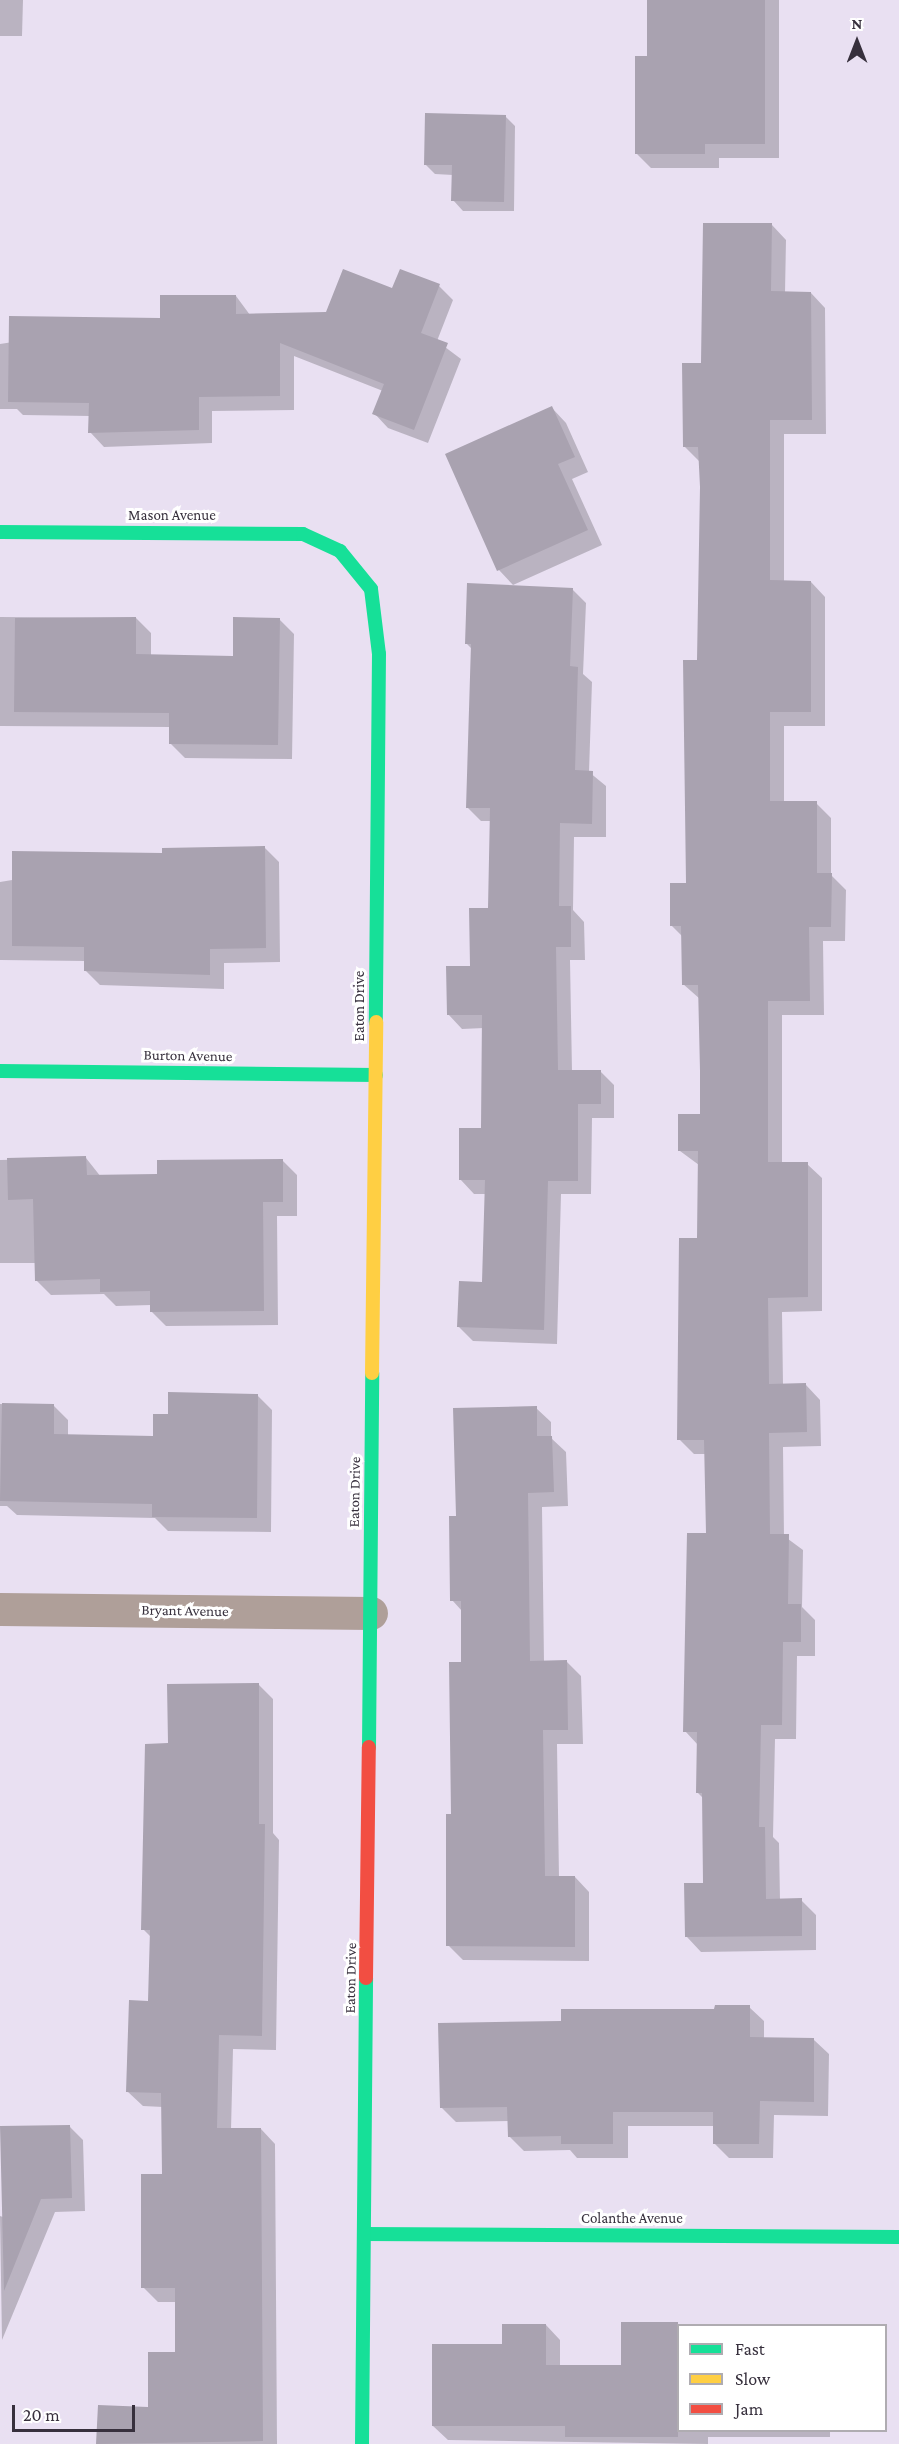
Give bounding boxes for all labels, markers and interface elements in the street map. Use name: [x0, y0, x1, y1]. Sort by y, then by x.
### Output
north arrow: [827, 12, 887, 72]
text: N: [852, 15, 862, 32]
street label: Mason Avenue: [128, 507, 216, 525]
street label: Eaton Drive: [351, 971, 369, 1041]
street label: Burton Avenue: [143, 1046, 233, 1066]
street label: Eaton Drive: [345, 1456, 365, 1528]
street label: Bryant Avenue: [141, 1601, 229, 1621]
street label: Eaton Drive: [341, 1942, 361, 2014]
street label: Colanthe Avenue: [581, 2210, 683, 2228]
legend: [677, 2324, 887, 2432]
text: Fast: [735, 2339, 765, 2359]
text: Slow: [735, 2369, 770, 2389]
scale bar: [15, 2393, 138, 2431]
text: Jam: [735, 2399, 763, 2419]
text: 20 m: [23, 2405, 60, 2425]

